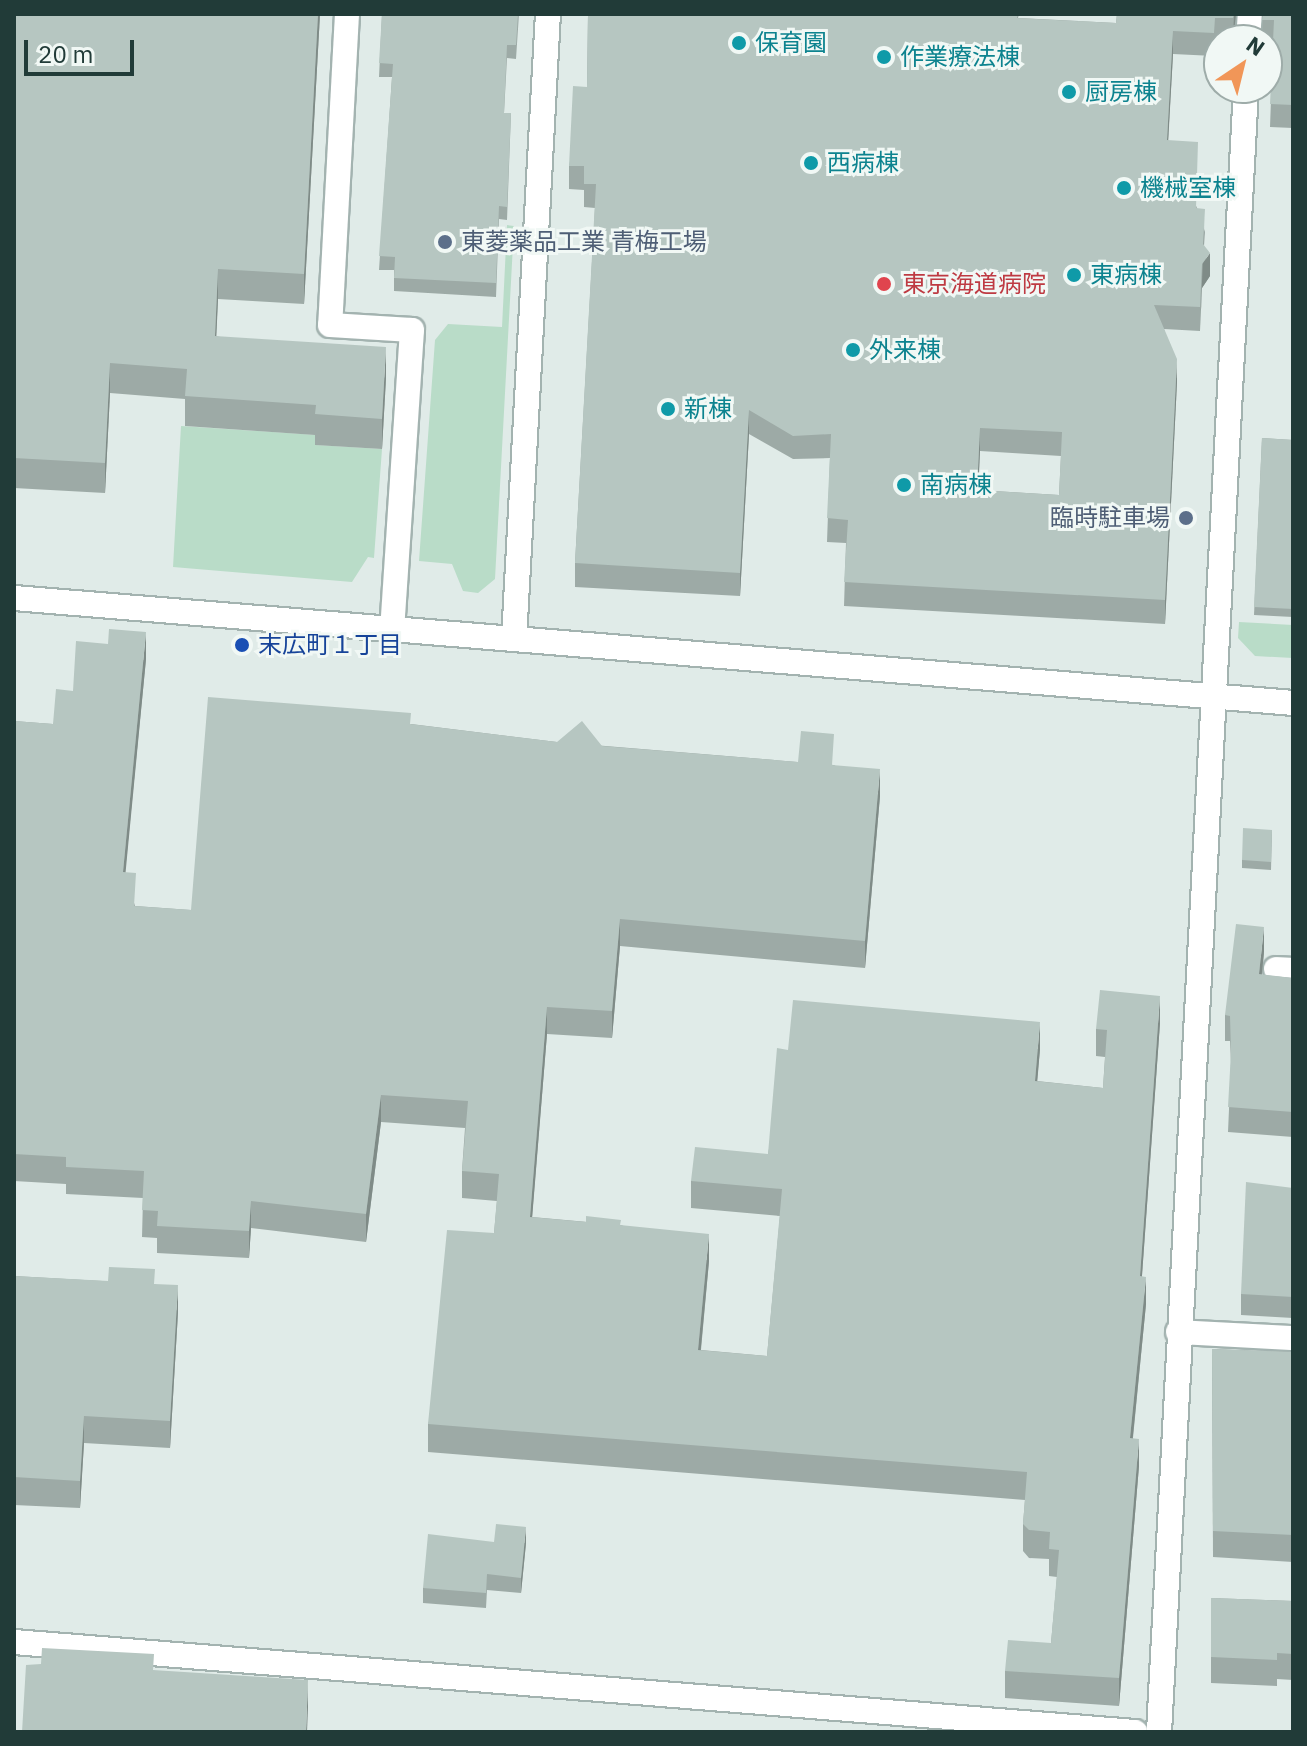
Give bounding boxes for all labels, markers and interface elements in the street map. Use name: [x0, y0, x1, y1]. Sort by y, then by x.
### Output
scale bar: [28, 24, 138, 74]
north arrow: [1203, 24, 1283, 104]
place label: 保育園: [755, 29, 827, 57]
text: N: [1241, 29, 1271, 62]
marker: 保育園: [730, 34, 748, 52]
text: 20 m: [38, 38, 93, 70]
place label: 作業療法棟: [900, 43, 1020, 71]
marker: 作業療法棟: [875, 48, 893, 66]
place label: 厨房棟: [1085, 78, 1157, 106]
marker: 厨房棟: [1060, 83, 1078, 101]
place label: 西病棟: [827, 149, 899, 177]
marker: 西病棟: [802, 154, 820, 172]
place label: 機械室棟: [1140, 174, 1236, 202]
marker: 機械室棟: [1115, 179, 1133, 197]
place label: 東菱薬品工業 青梅工場: [461, 228, 707, 256]
marker: 東菱薬品工業 青梅工場: [436, 233, 454, 251]
place label: 東病棟: [1090, 261, 1162, 289]
marker: 東病棟: [1065, 266, 1083, 284]
place label: 東京海道病院: [902, 270, 1046, 298]
marker: 東京海道病院: [873, 273, 895, 295]
place label: 外来棟: [869, 336, 941, 364]
marker: 外来棟: [844, 341, 862, 359]
place label: 新棟: [684, 395, 732, 423]
marker: 新棟: [659, 400, 677, 418]
place label: 南病棟: [920, 471, 992, 499]
marker: 南病棟: [895, 476, 913, 494]
place label: 臨時駐車場: [1050, 504, 1170, 532]
marker: 臨時駐車場: [1177, 509, 1195, 527]
place label: 末広町１丁目: [258, 631, 402, 659]
marker: 末広町１丁目: [233, 636, 251, 654]

